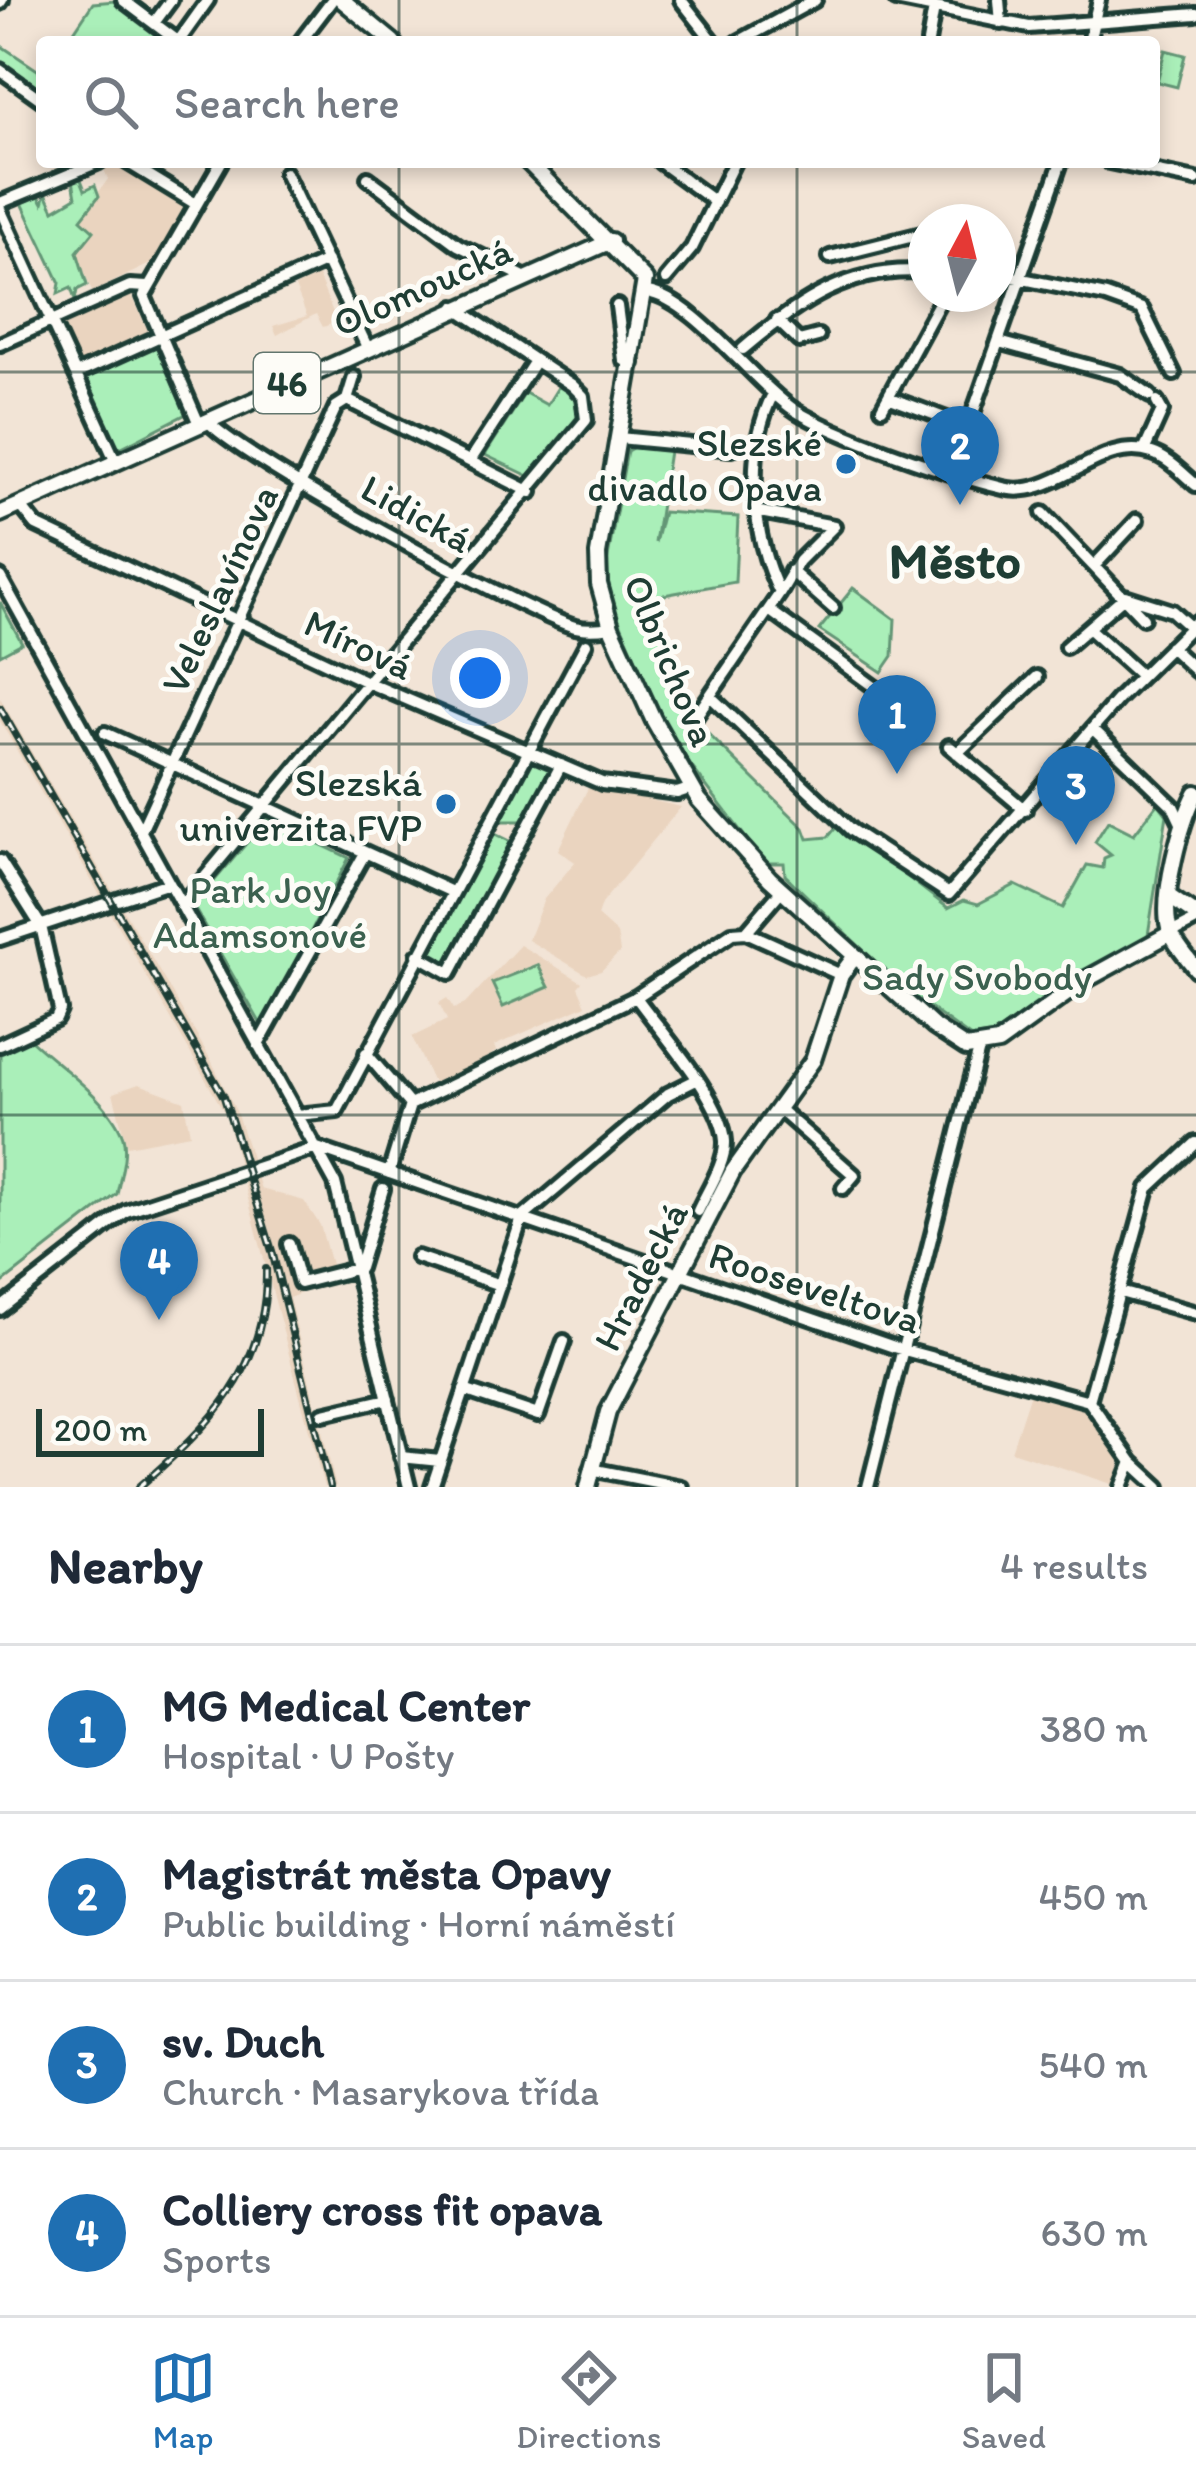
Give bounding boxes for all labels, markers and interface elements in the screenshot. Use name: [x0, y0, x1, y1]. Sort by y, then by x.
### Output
search box: [36, 36, 1160, 168]
icon: search: [78, 69, 144, 135]
text: Search here: [174, 75, 400, 129]
north arrow: [908, 204, 1016, 312]
street label: Olomoucká: [325, 226, 519, 347]
road number: 46: [254, 353, 320, 413]
pin: 2: [921, 406, 999, 505]
place label: Slezské divadlo Opava: [587, 419, 822, 511]
marker: Slezské divadlo Opava: [833, 451, 859, 477]
street label: Lidická: [353, 464, 480, 563]
street label: Veleslavínova: [151, 478, 288, 701]
district label: Město: [889, 530, 1021, 591]
street label: Olbrichova: [613, 568, 728, 753]
street label: Mírová: [297, 599, 421, 690]
your location: [450, 648, 510, 708]
pin: 1: [858, 675, 936, 774]
pin: 3: [1037, 746, 1115, 845]
place label: Slezská univerzita FVP: [180, 759, 422, 851]
marker: Slezská univerzita FVP: [433, 791, 459, 817]
park label: Park Joy Adamsonové: [153, 866, 367, 958]
park label: Sady Svobody: [862, 953, 1092, 1000]
street label: Hradecká: [583, 1194, 698, 1359]
pin: 4: [120, 1221, 198, 1320]
street label: Rooseveltova: [703, 1231, 927, 1344]
scale bar: [36, 1403, 264, 1456]
text: 200 m: [54, 1410, 147, 1449]
text: Nearby: [48, 1535, 203, 1596]
text: 4 results: [1000, 1542, 1148, 1589]
text: MG Medical Center: [162, 1678, 530, 1732]
text: 1: [78, 1705, 96, 1752]
text: 380 m: [1040, 1705, 1148, 1752]
text: Hospital · U Pošty: [162, 1732, 454, 1779]
text: Magistrát města Opavy: [162, 1846, 611, 1900]
text: 2: [77, 1873, 97, 1920]
text: 450 m: [1038, 1873, 1148, 1920]
text: Public building · Horní náměstí: [162, 1900, 675, 1947]
text: sv. Duch: [162, 2014, 324, 2068]
text: 3: [76, 2041, 98, 2088]
text: 540 m: [1038, 2041, 1148, 2088]
text: Church · Masarykova třída: [162, 2068, 599, 2115]
text: Colliery cross fit opava: [162, 2182, 602, 2236]
text: 4: [75, 2209, 99, 2256]
text: 630 m: [1041, 2209, 1148, 2256]
text: Sports: [162, 2236, 271, 2283]
tab: Map: [150, 2345, 216, 2456]
tab: Directions: [516, 2345, 661, 2456]
tab: Saved: [962, 2345, 1046, 2456]

